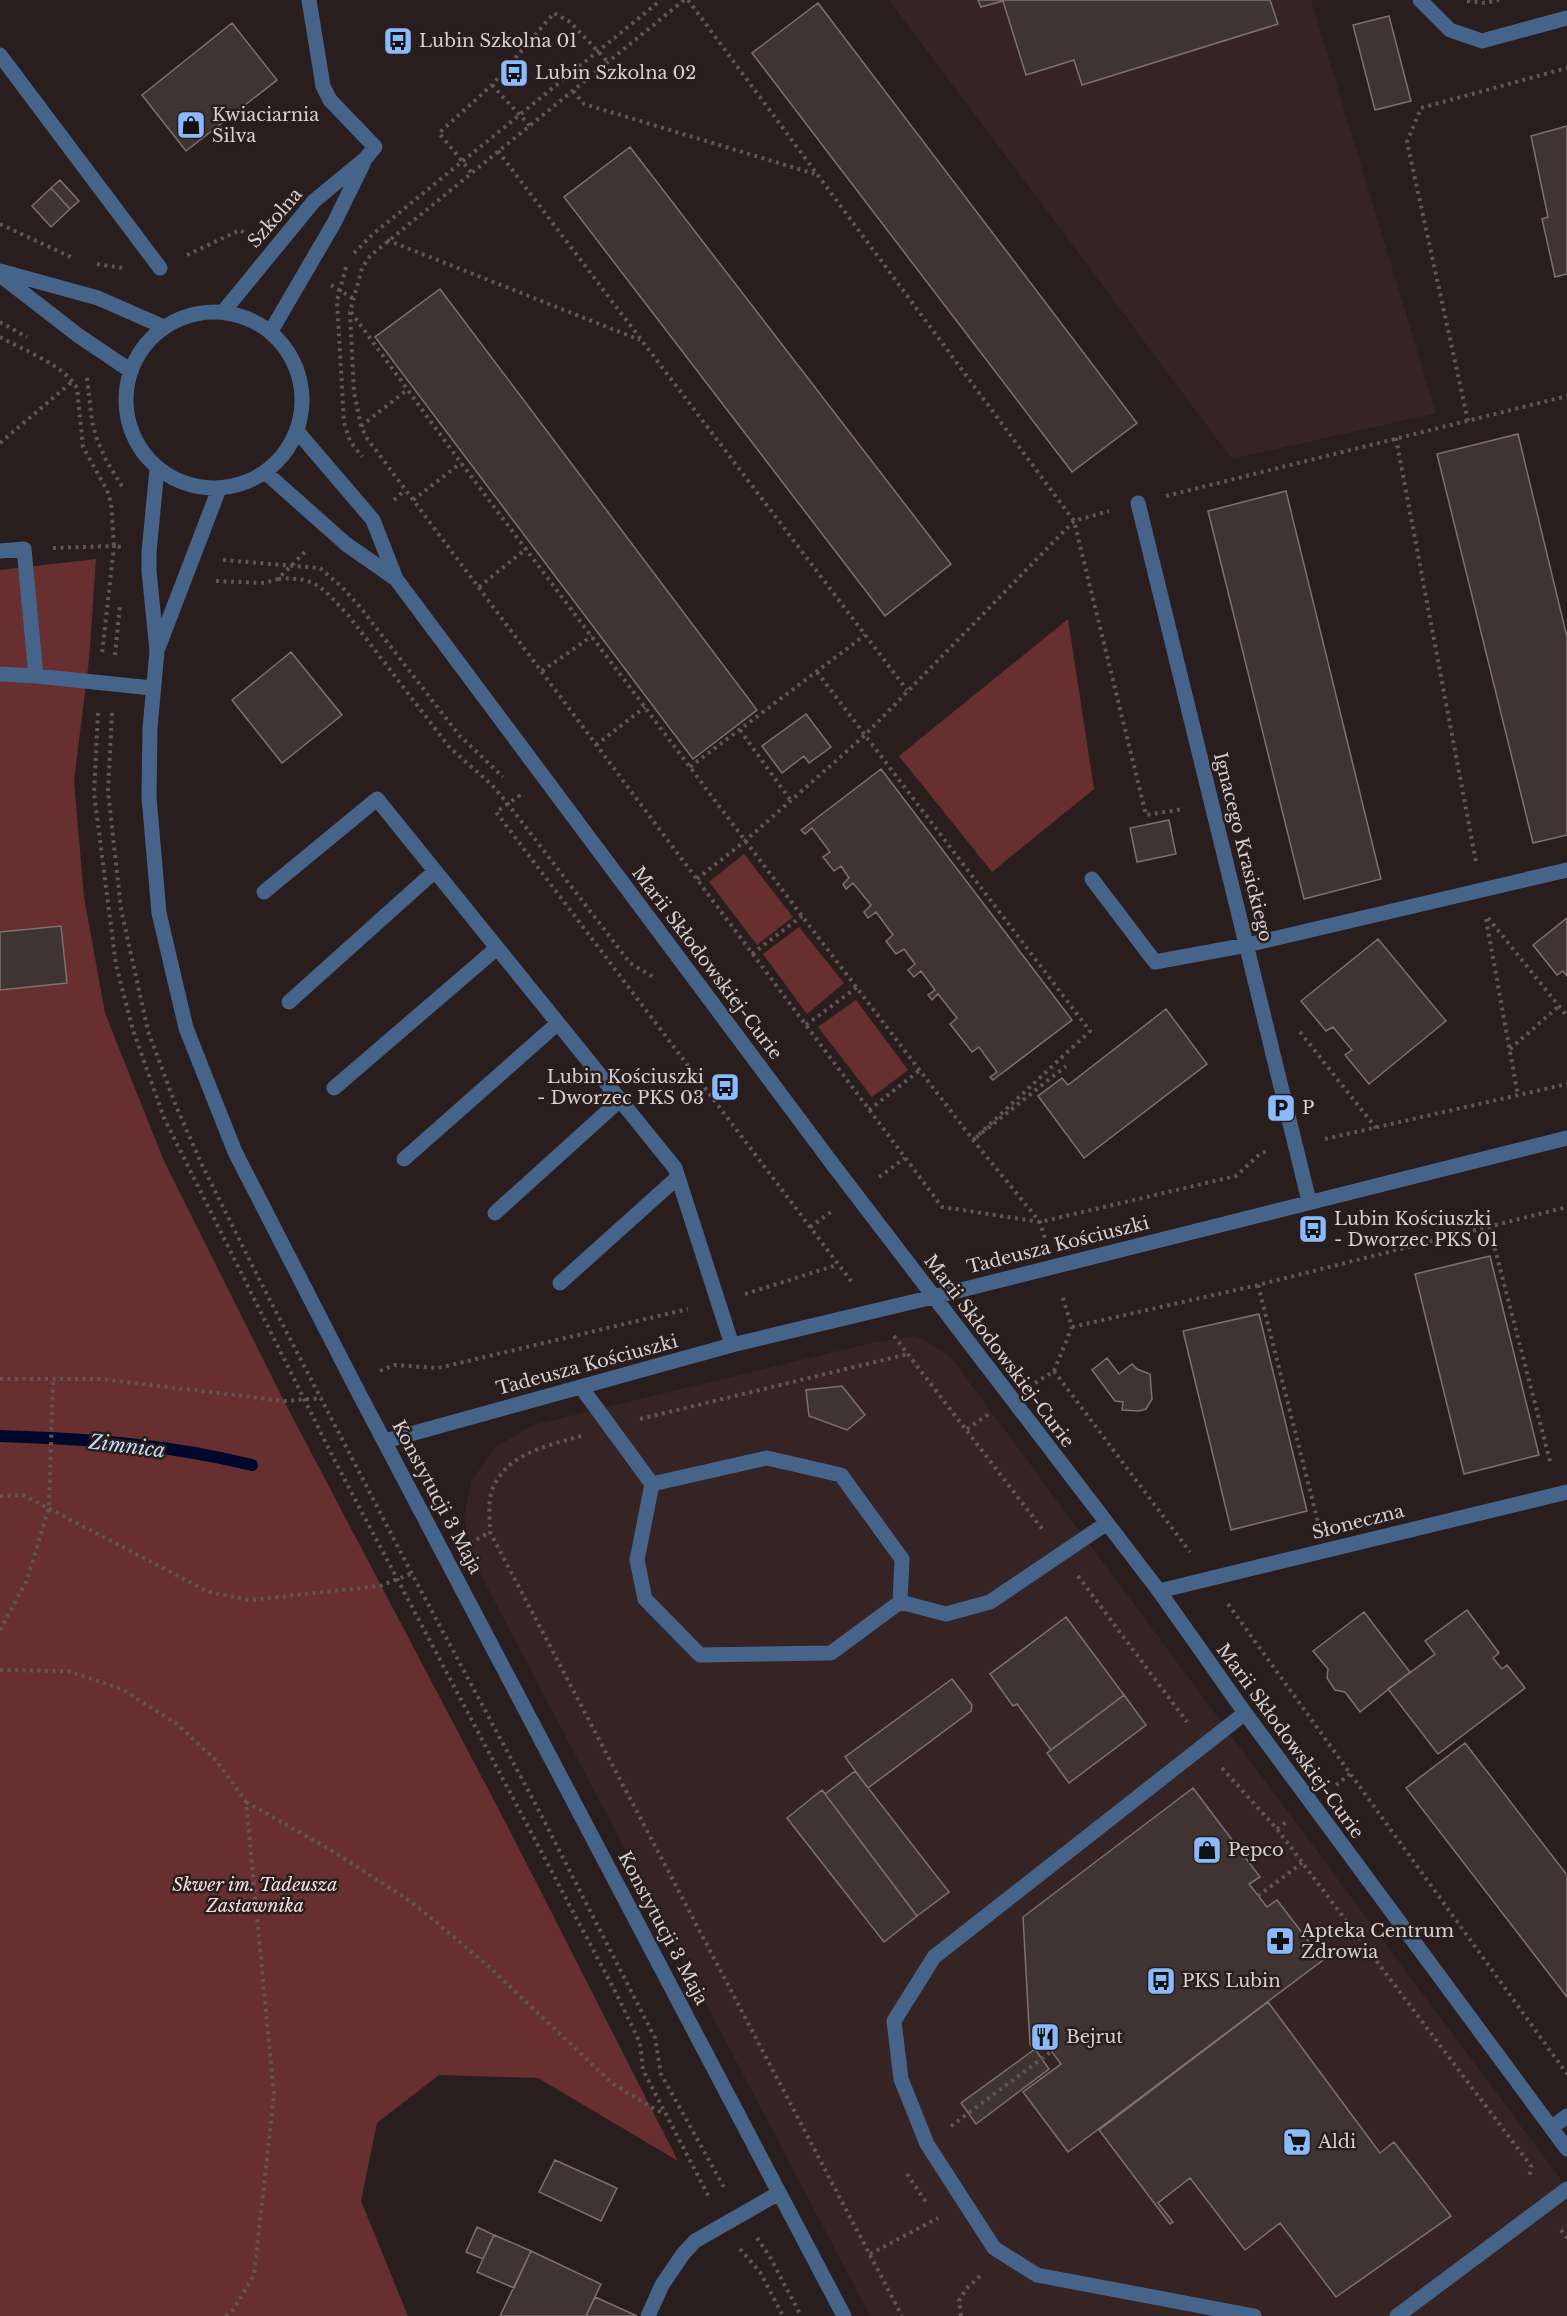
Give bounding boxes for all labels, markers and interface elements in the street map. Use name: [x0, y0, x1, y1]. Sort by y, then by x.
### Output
bus stop icon: Lubin Szkolna 01: [382, 25, 414, 57]
place label: Lubin Szkolna 01: [419, 30, 577, 52]
bus stop icon: Lubin Szkolna 02: [498, 57, 530, 89]
place label: Lubin Szkolna 02: [535, 62, 696, 84]
place label: Kwiaciarnia Silva: [212, 104, 319, 147]
shop icon: Kwiaciarnia Silva: [175, 109, 207, 141]
street label: Szkolna: [243, 184, 307, 252]
street label: Ignacego Krasickiego: [1209, 750, 1277, 944]
street label: Marii Skłodowskiej-Curie: [627, 862, 787, 1064]
place label: Lubin Kościuszki - Dworzec PKS 03: [537, 1066, 704, 1109]
bus stop icon: Lubin Kościuszki - Dworzec PKS 03: [709, 1071, 741, 1103]
parking icon: P: [1265, 1092, 1297, 1124]
place label: P: [1302, 1097, 1314, 1119]
place label: Lubin Kościuszki - Dworzec PKS 01: [1334, 1208, 1498, 1251]
street label: Tadeusza Kościuszki: [965, 1212, 1151, 1278]
bus stop icon: Lubin Kościuszki - Dworzec PKS 01: [1297, 1213, 1329, 1245]
street label: Marii Skłodowskiej-Curie: [919, 1250, 1079, 1452]
street label: Tadeusza Kościuszki: [494, 1330, 680, 1400]
street label: Konstytucji 3 Maja: [387, 1416, 487, 1578]
water label: Zimnica: [86, 1429, 167, 1463]
street label: Słoneczna: [1310, 1500, 1406, 1544]
street label: Marii Skłodowskiej-Curie: [1212, 1639, 1368, 1843]
shop icon: Pepco: [1191, 1834, 1223, 1866]
place label: Pepco: [1228, 1839, 1284, 1861]
street label: Konstytucji 3 Maja: [613, 1847, 713, 2009]
park label: Skwer im. Tadeusza Zastawnika: [172, 1874, 338, 1917]
place label: Apteka Centrum Zdrowia: [1300, 1920, 1454, 1963]
pharmacy icon: Apteka Centrum Zdrowia: [1264, 1925, 1296, 1957]
bus stop icon: PKS Lubin: [1145, 1965, 1177, 1997]
place label: PKS Lubin: [1182, 1970, 1281, 1992]
restaurant icon: Bejrut: [1029, 2021, 1061, 2053]
place label: Bejrut: [1066, 2026, 1123, 2048]
supermarket icon: Aldi: [1281, 2126, 1313, 2158]
place label: Aldi: [1317, 2131, 1356, 2153]

